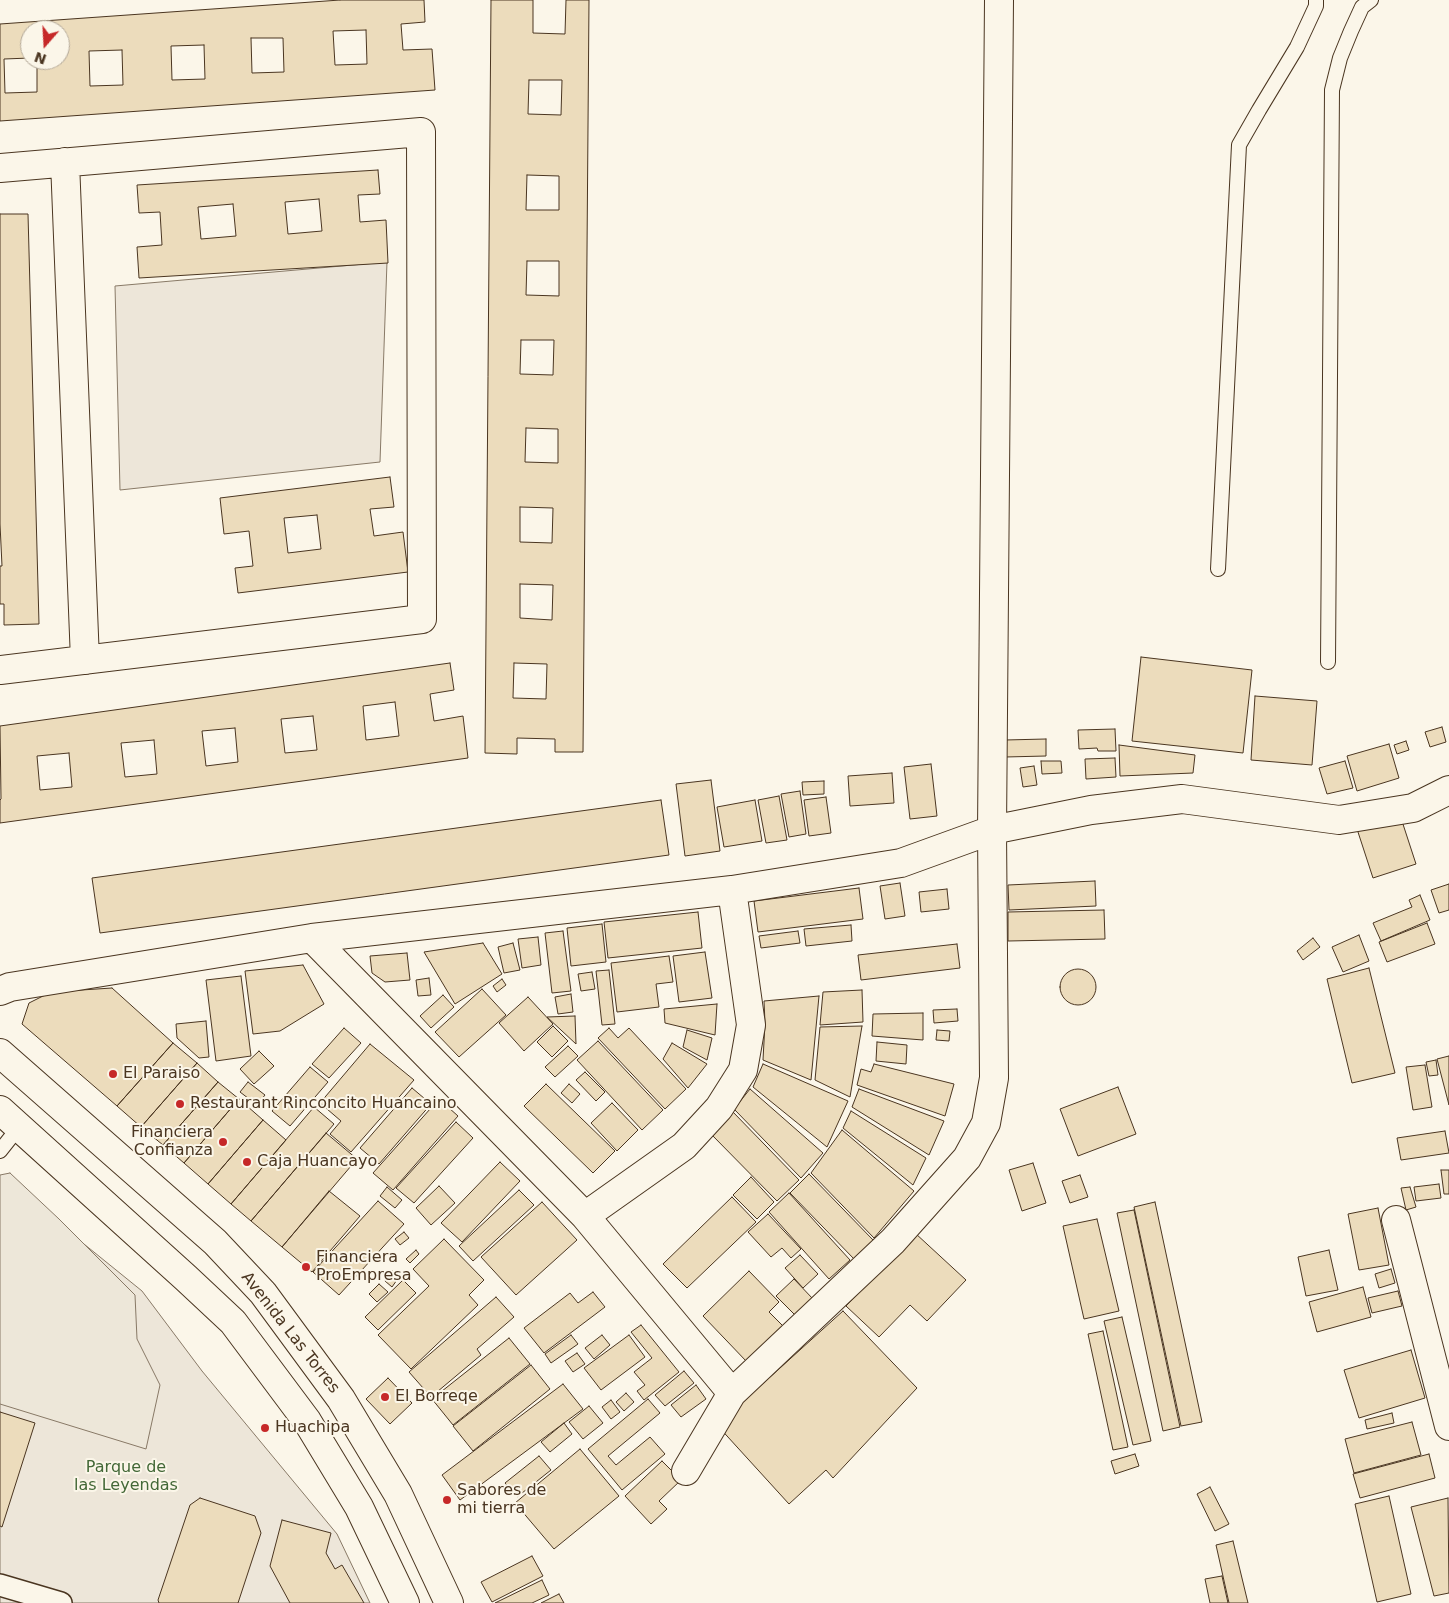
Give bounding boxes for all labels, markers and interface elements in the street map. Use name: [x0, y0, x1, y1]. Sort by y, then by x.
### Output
north arrow: [20, 20, 70, 70]
text: N: [32, 49, 49, 68]
place label: El Paraiso: [123, 1064, 200, 1084]
marker: El Paraiso: [107, 1068, 119, 1080]
place label: Restaurant Rinconcito Huancaino: [190, 1094, 457, 1114]
marker: Restaurant Rinconcito Huancaino: [174, 1098, 186, 1110]
place label: Financiera Confianza: [131, 1123, 213, 1161]
marker: Financiera Confianza: [217, 1136, 229, 1148]
place label: Caja Huancayo: [257, 1152, 377, 1172]
marker: Caja Huancayo: [241, 1156, 253, 1168]
place label: Financiera ProEmpresa: [316, 1248, 411, 1286]
marker: Financiera ProEmpresa: [300, 1261, 312, 1273]
street label: Avenida Las Torres: [237, 1269, 343, 1397]
place label: El Borreqe: [395, 1387, 478, 1407]
marker: El Borreqe: [379, 1391, 391, 1403]
place label: Huachipa: [275, 1418, 350, 1438]
marker: Huachipa: [259, 1422, 271, 1434]
park label: Parque de las Leyendas: [74, 1458, 178, 1496]
place label: Sabores de mi tierra: [457, 1481, 546, 1519]
marker: Sabores de mi tierra: [441, 1494, 453, 1506]

